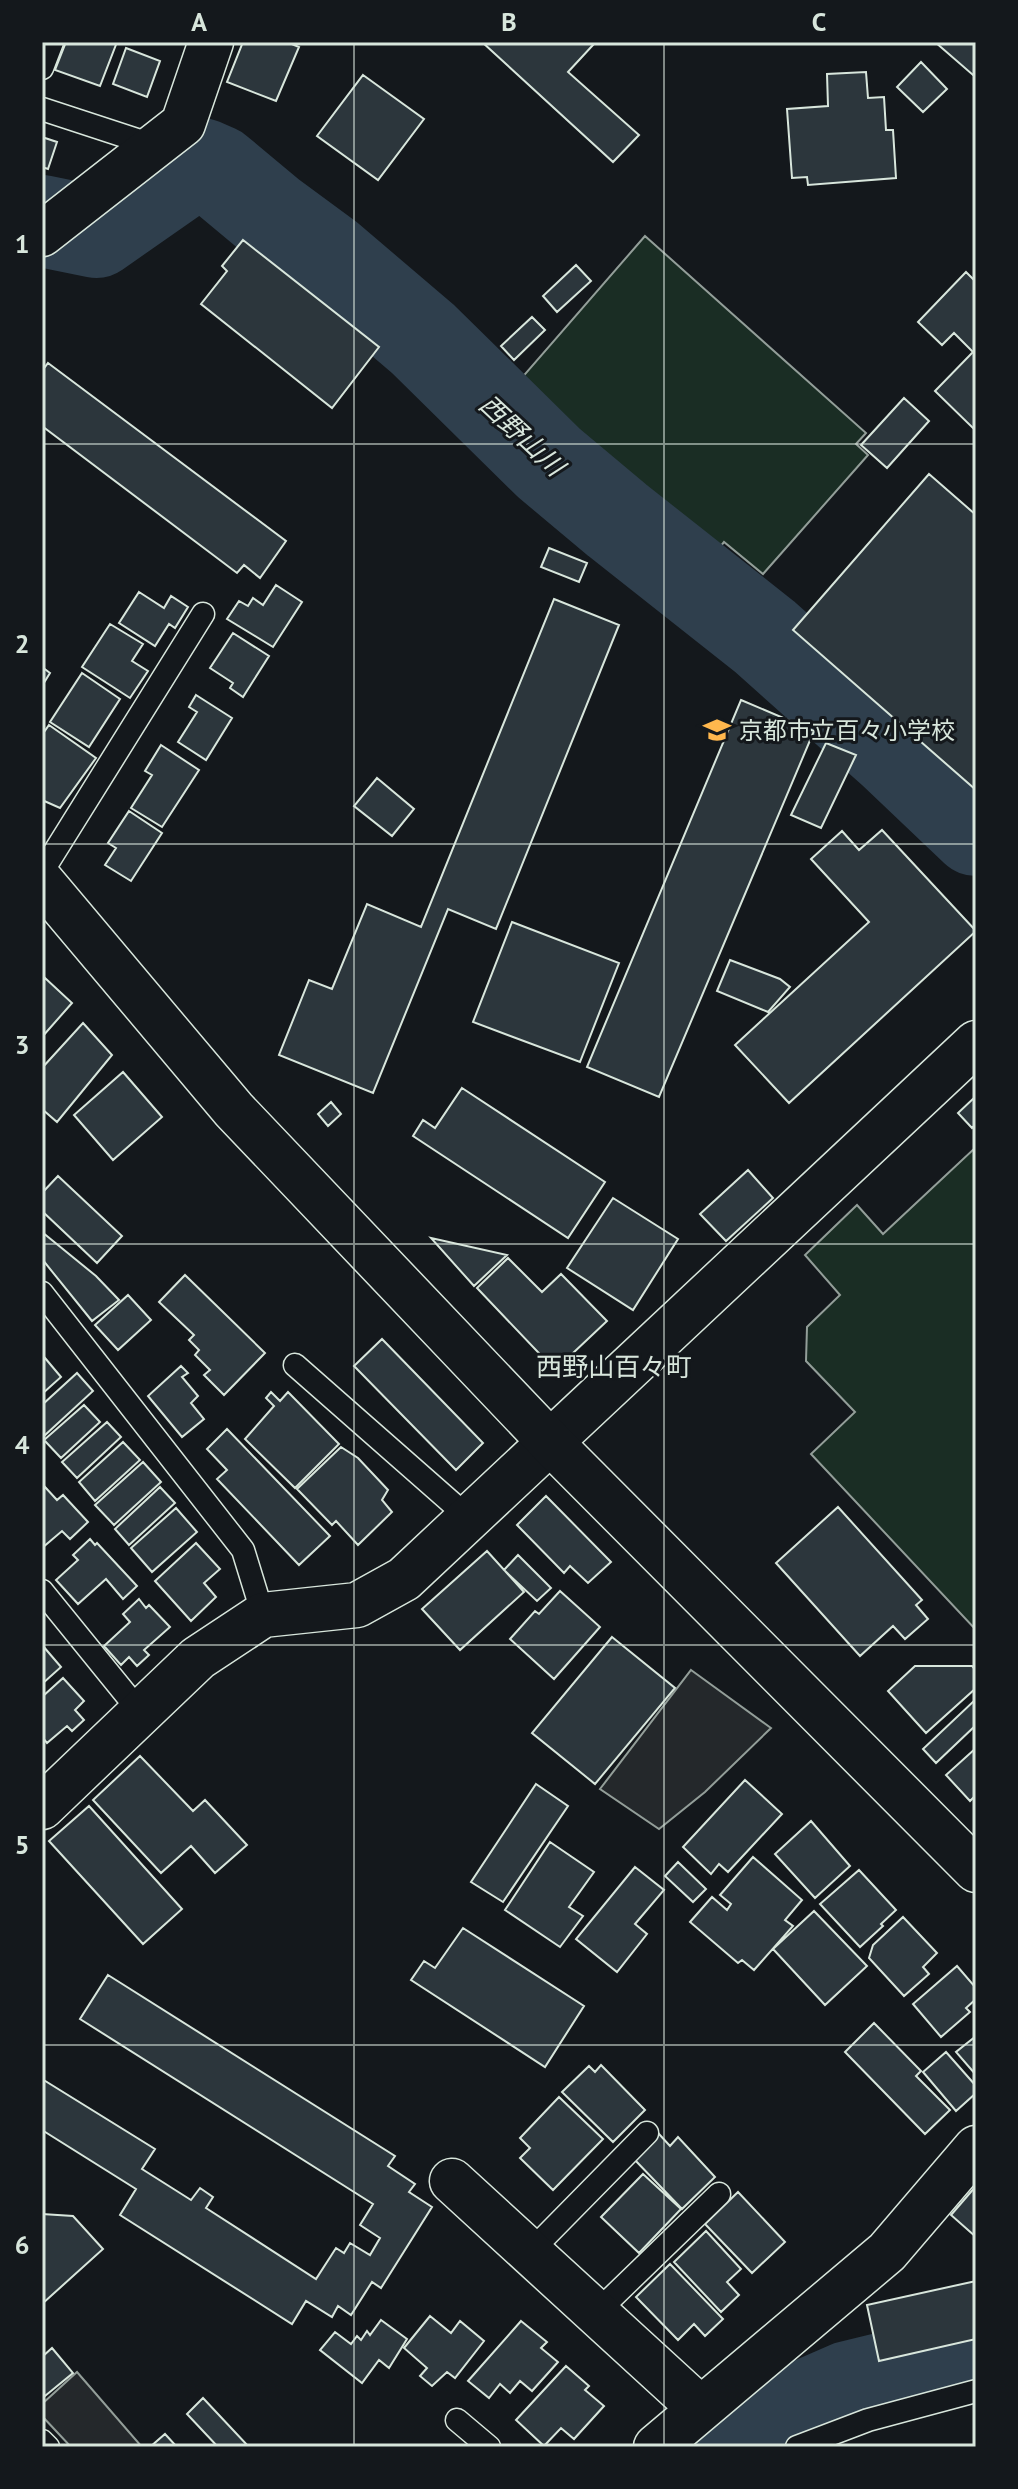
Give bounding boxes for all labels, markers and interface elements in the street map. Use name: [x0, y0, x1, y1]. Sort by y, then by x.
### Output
text: A: [191, 5, 207, 38]
text: B: [501, 5, 517, 38]
text: C: [812, 5, 826, 38]
text: 1: [15, 227, 29, 260]
water label: 西野山川: [473, 387, 573, 485]
text: 2: [15, 627, 29, 660]
school or university icon: 京都市立百々小学校: [702, 715, 732, 745]
place label: 京都市立百々小学校: [739, 715, 955, 746]
text: 3: [15, 1028, 29, 1061]
district label: 西野山百々町: [536, 1350, 692, 1383]
text: 4: [15, 1428, 30, 1461]
text: 5: [15, 1828, 29, 1861]
text: 6: [15, 2228, 29, 2261]

